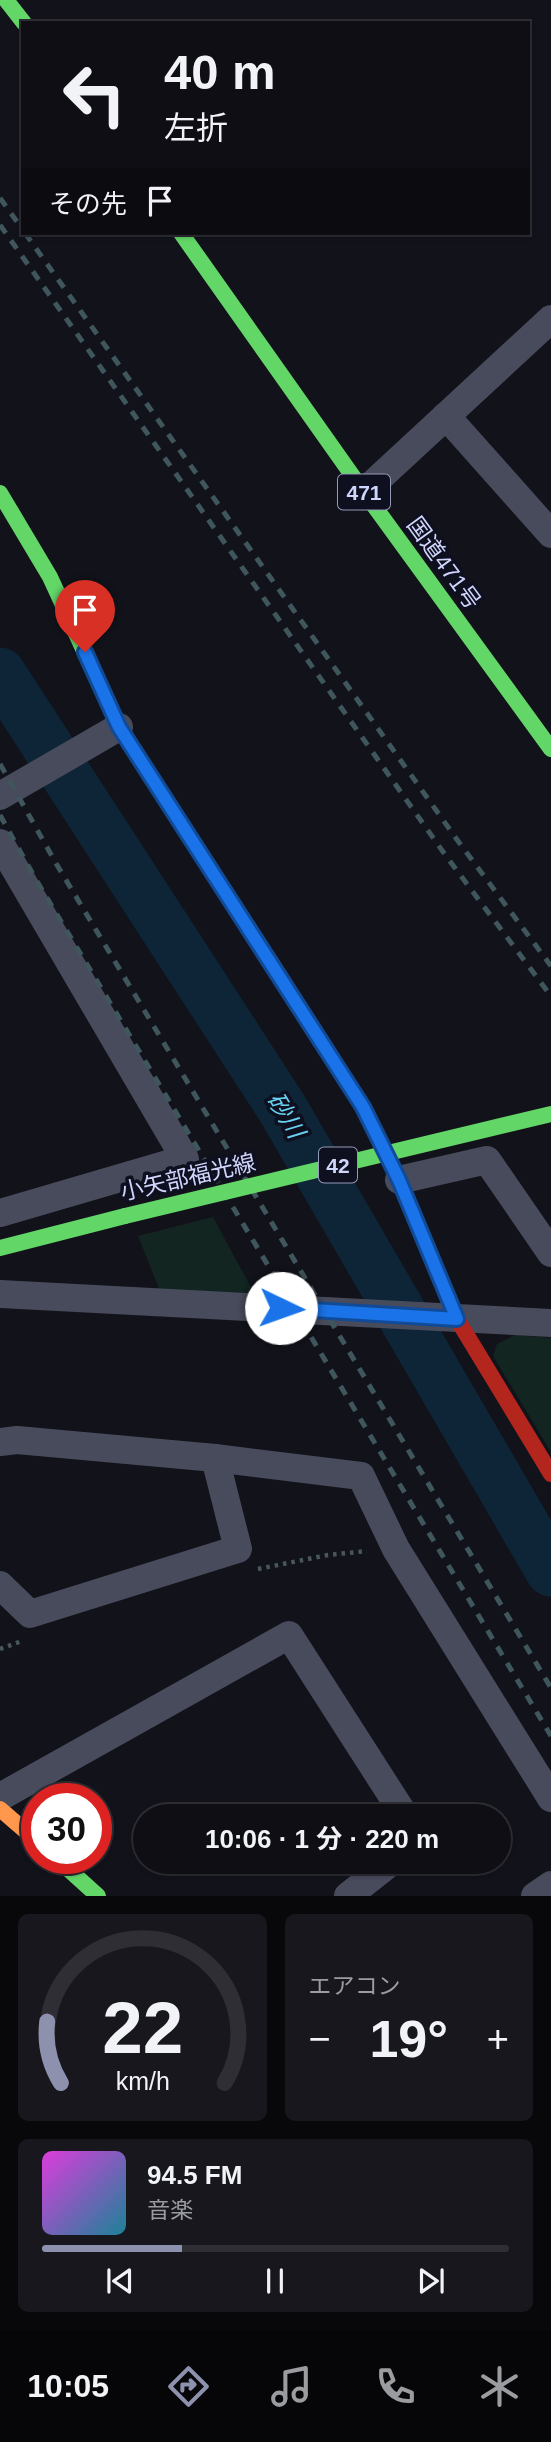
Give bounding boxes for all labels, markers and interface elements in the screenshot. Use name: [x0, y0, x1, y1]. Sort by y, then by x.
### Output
text: 40 m: [164, 45, 276, 99]
icon: left: [49, 49, 140, 140]
text: 左折: [164, 110, 228, 146]
icon: arrive: [141, 182, 179, 220]
text: その先: [49, 189, 127, 219]
road number: 471: [338, 475, 390, 510]
street label: 国道471号: [402, 512, 486, 614]
pin: [55, 580, 115, 652]
icon: arrive: [66, 591, 104, 629]
water label: 砂川: [262, 1087, 311, 1145]
road number: 42: [319, 1148, 357, 1182]
street label: 小矢部福光線: [118, 1149, 258, 1205]
position arrow: [244, 1271, 318, 1345]
speed limit sign: 30: [21, 1783, 112, 1874]
text: 10:06 · 1 分 · 220 m: [205, 1824, 439, 1854]
text: エアコン: [309, 1973, 401, 1999]
text: 22: [102, 1988, 183, 2069]
text: 19°: [369, 2010, 448, 2068]
text: −: [309, 2018, 331, 2060]
text: +: [487, 2018, 509, 2060]
text: km/h: [115, 2067, 169, 2095]
text: 94.5 FM: [147, 2160, 242, 2190]
text: 音楽: [147, 2197, 193, 2223]
icon: previous: [101, 2262, 139, 2300]
icon: pause: [256, 2262, 294, 2300]
icon: next: [412, 2262, 450, 2300]
icon: directions: [164, 2362, 213, 2411]
icon: music: [267, 2362, 316, 2411]
icon: phone: [371, 2362, 420, 2411]
icon: climate: [475, 2362, 524, 2411]
text: 10:05: [27, 2368, 109, 2404]

